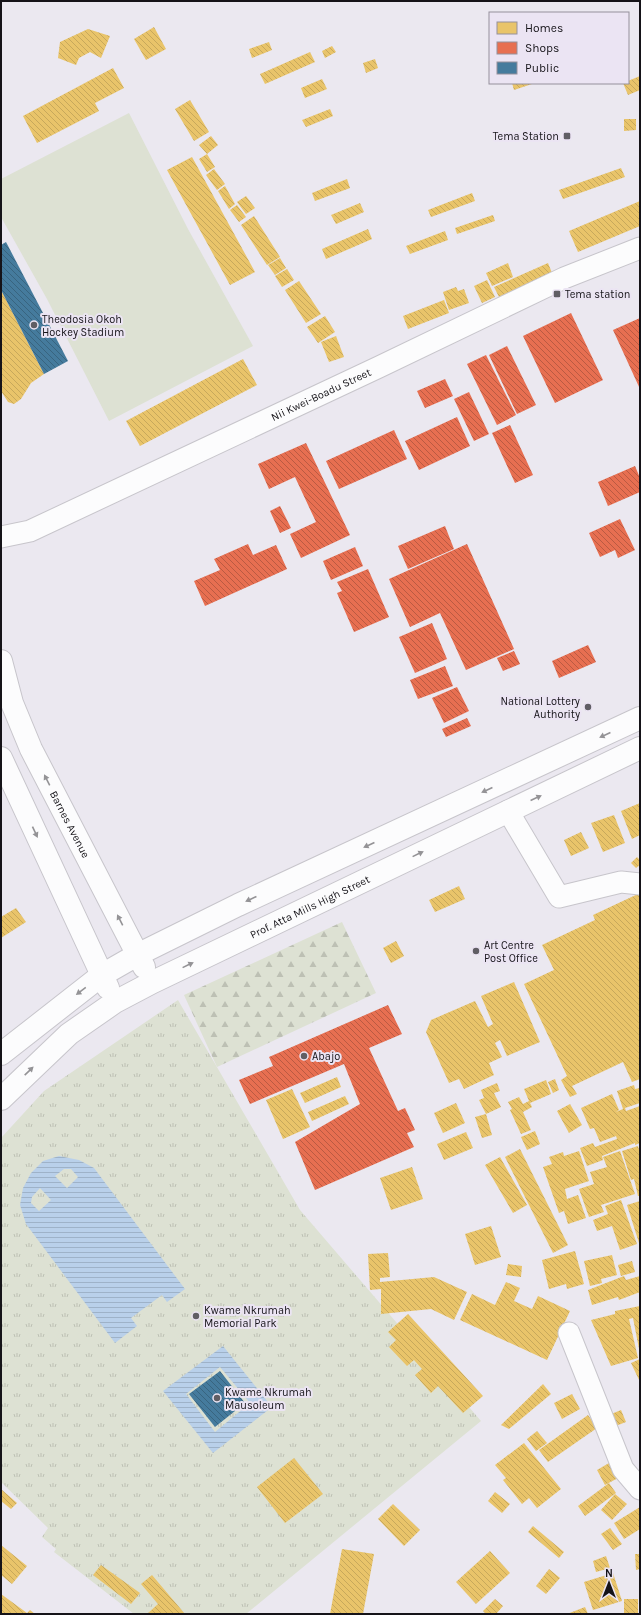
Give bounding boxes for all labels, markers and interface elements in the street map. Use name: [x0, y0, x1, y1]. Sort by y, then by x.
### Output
legend: [489, 12, 629, 84]
text: Homes: [525, 21, 563, 35]
text: Shops: [525, 41, 559, 55]
text: Public: [525, 61, 559, 75]
place label: Tema Station: [493, 130, 559, 143]
marker: Tema Station: [562, 131, 572, 141]
place label: Tema station: [565, 288, 630, 301]
marker: Tema station: [552, 289, 562, 299]
place label: Theodosia Okoh Hockey Stadium: [42, 313, 124, 339]
marker: Theodosia Okoh Hockey Stadium: [29, 320, 39, 330]
street label: Nii Kwei-Boadu Street: [269, 365, 373, 423]
place label: National Lottery Authority: [500, 695, 580, 721]
marker: National Lottery Authority: [583, 702, 593, 712]
one-way arrow: [599, 732, 610, 738]
one-way arrow: [44, 774, 50, 786]
one-way arrow: [481, 787, 493, 793]
street label: Barnes Avenue: [47, 789, 93, 860]
one-way arrow: [530, 795, 541, 801]
one-way arrow: [32, 826, 38, 837]
one-way arrow: [363, 842, 375, 848]
one-way arrow: [413, 851, 424, 857]
street label: Prof. Atta Mills High Street: [248, 872, 372, 941]
one-way arrow: [245, 896, 257, 902]
one-way arrow: [116, 915, 123, 926]
place label: Art Centre Post Office: [484, 939, 538, 965]
marker: Art Centre Post Office: [471, 946, 481, 956]
one-way arrow: [182, 962, 193, 968]
one-way arrow: [75, 987, 86, 995]
place label: Abajo: [312, 1050, 340, 1063]
marker: Abajo: [299, 1051, 309, 1061]
one-way arrow: [24, 1066, 34, 1076]
place label: Kwame Nkrumah Memorial Park: [204, 1304, 291, 1330]
marker: Kwame Nkrumah Memorial Park: [191, 1311, 201, 1321]
place label: Kwame Nkrumah Mausoleum: [225, 1386, 312, 1412]
marker: Kwame Nkrumah Mausoleum: [212, 1393, 222, 1403]
north arrow: [589, 1563, 629, 1603]
text: N: [605, 1567, 613, 1580]

